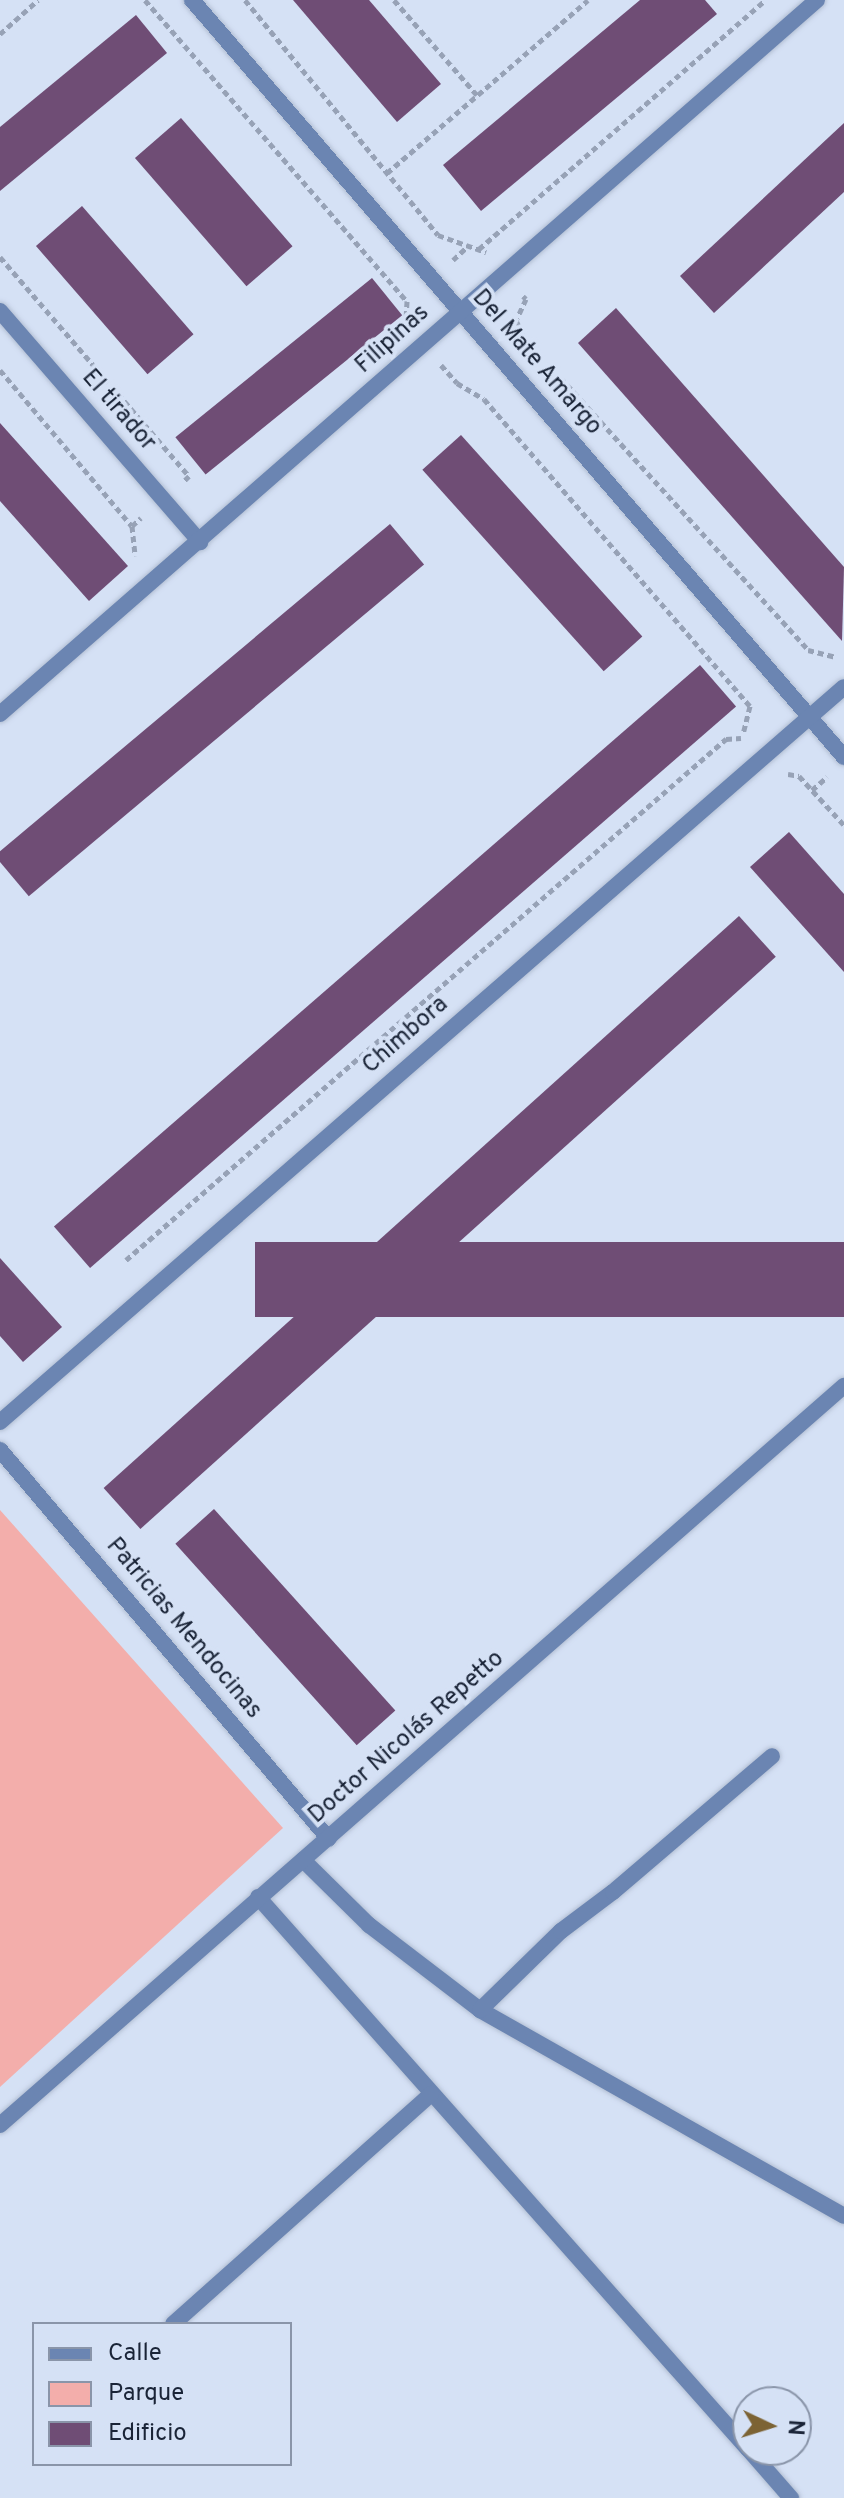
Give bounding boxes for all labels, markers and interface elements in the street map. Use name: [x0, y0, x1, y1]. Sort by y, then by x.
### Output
street label: Del Mate Amargo: [465, 284, 607, 442]
street label: Filipinas: [350, 299, 436, 381]
street label: El tirador: [75, 364, 161, 458]
street label: Chimbora: [357, 991, 455, 1081]
street label: Patricias Mendocinas: [99, 1533, 267, 1725]
street label: Doctor Nicolás Repetto: [303, 1645, 511, 1831]
legend: [32, 2322, 292, 2466]
text: Calle: [108, 2339, 162, 2369]
text: Parque: [108, 2379, 184, 2409]
north arrow: [732, 2386, 812, 2466]
text: Edificio: [108, 2419, 187, 2449]
text: N: [780, 2419, 808, 2436]

